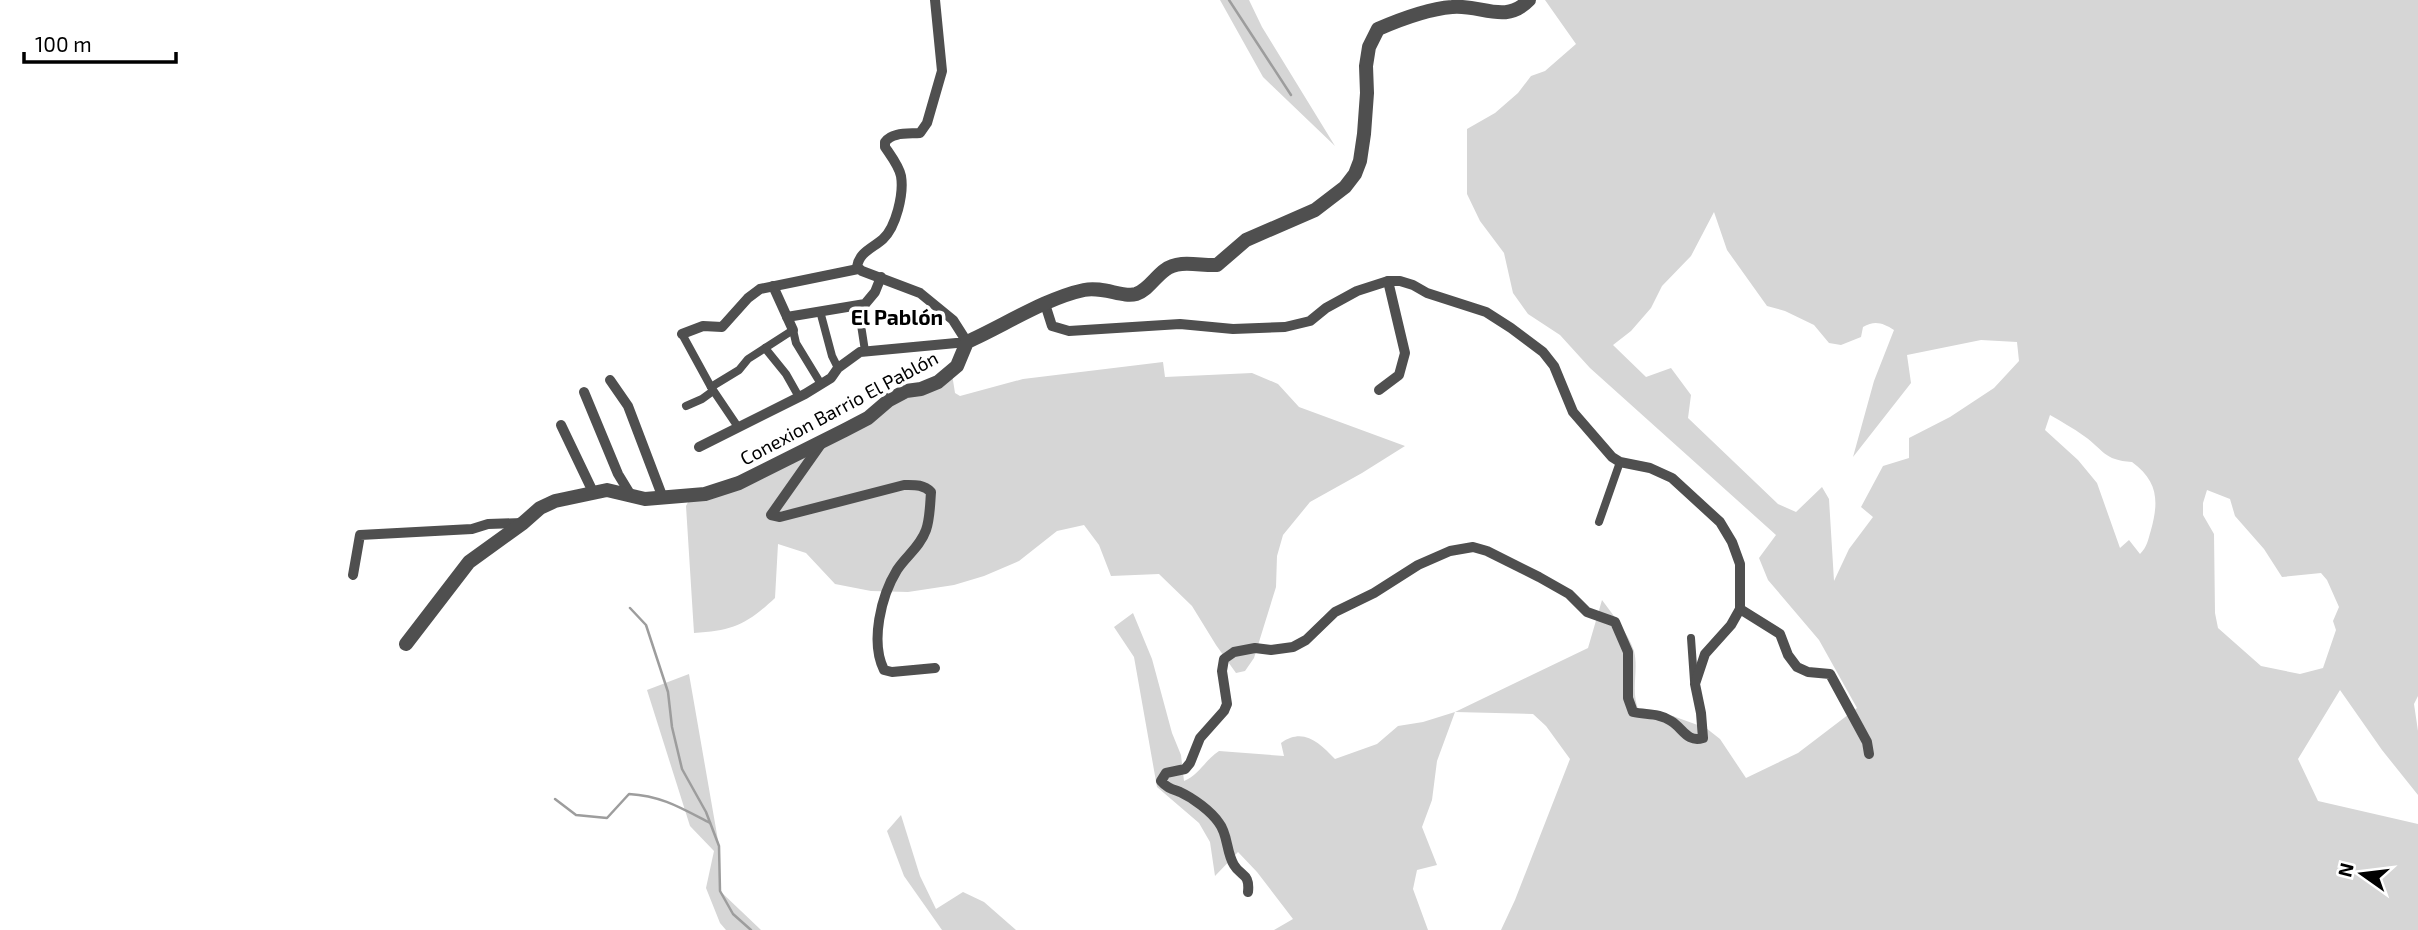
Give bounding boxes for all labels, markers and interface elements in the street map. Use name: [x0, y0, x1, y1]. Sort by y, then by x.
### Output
scale bar: [24, 21, 177, 65]
text: 100 m: [35, 31, 92, 56]
district label: El Pablón: [851, 304, 943, 329]
street label: Conexion Barrio El Pablón: [736, 346, 942, 470]
north arrow: [2327, 839, 2397, 909]
text: N: [2332, 860, 2358, 879]

